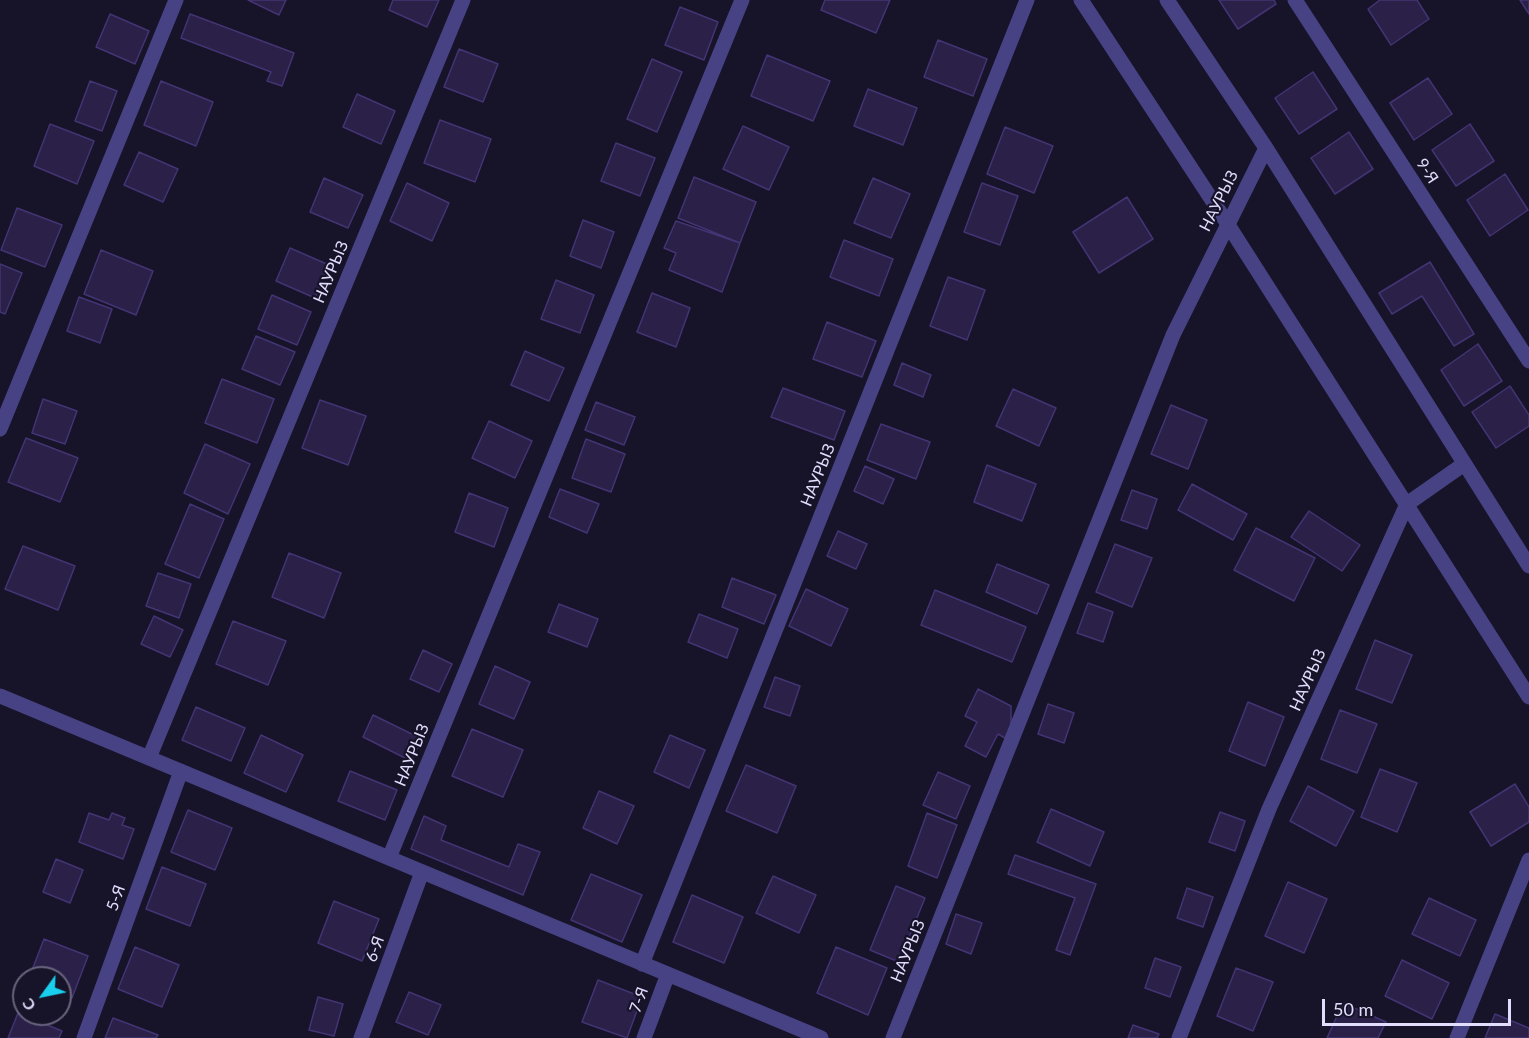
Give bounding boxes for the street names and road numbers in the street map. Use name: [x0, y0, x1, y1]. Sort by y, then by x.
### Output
street label: 9-Я: [1412, 155, 1442, 187]
street label: НАУРЫЗ: [1196, 167, 1242, 235]
street label: НАУРЫЗ: [309, 238, 353, 306]
street label: НАУРЫЗ: [797, 441, 839, 509]
street label: НАУРЫЗ: [1286, 646, 1330, 714]
street label: НАУРЫЗ: [391, 721, 433, 789]
street label: 5-Я: [103, 883, 129, 913]
street label: НАУРЫЗ: [887, 917, 929, 985]
street label: 6-Я: [362, 934, 388, 964]
street label: 7-Я: [626, 985, 652, 1015]

